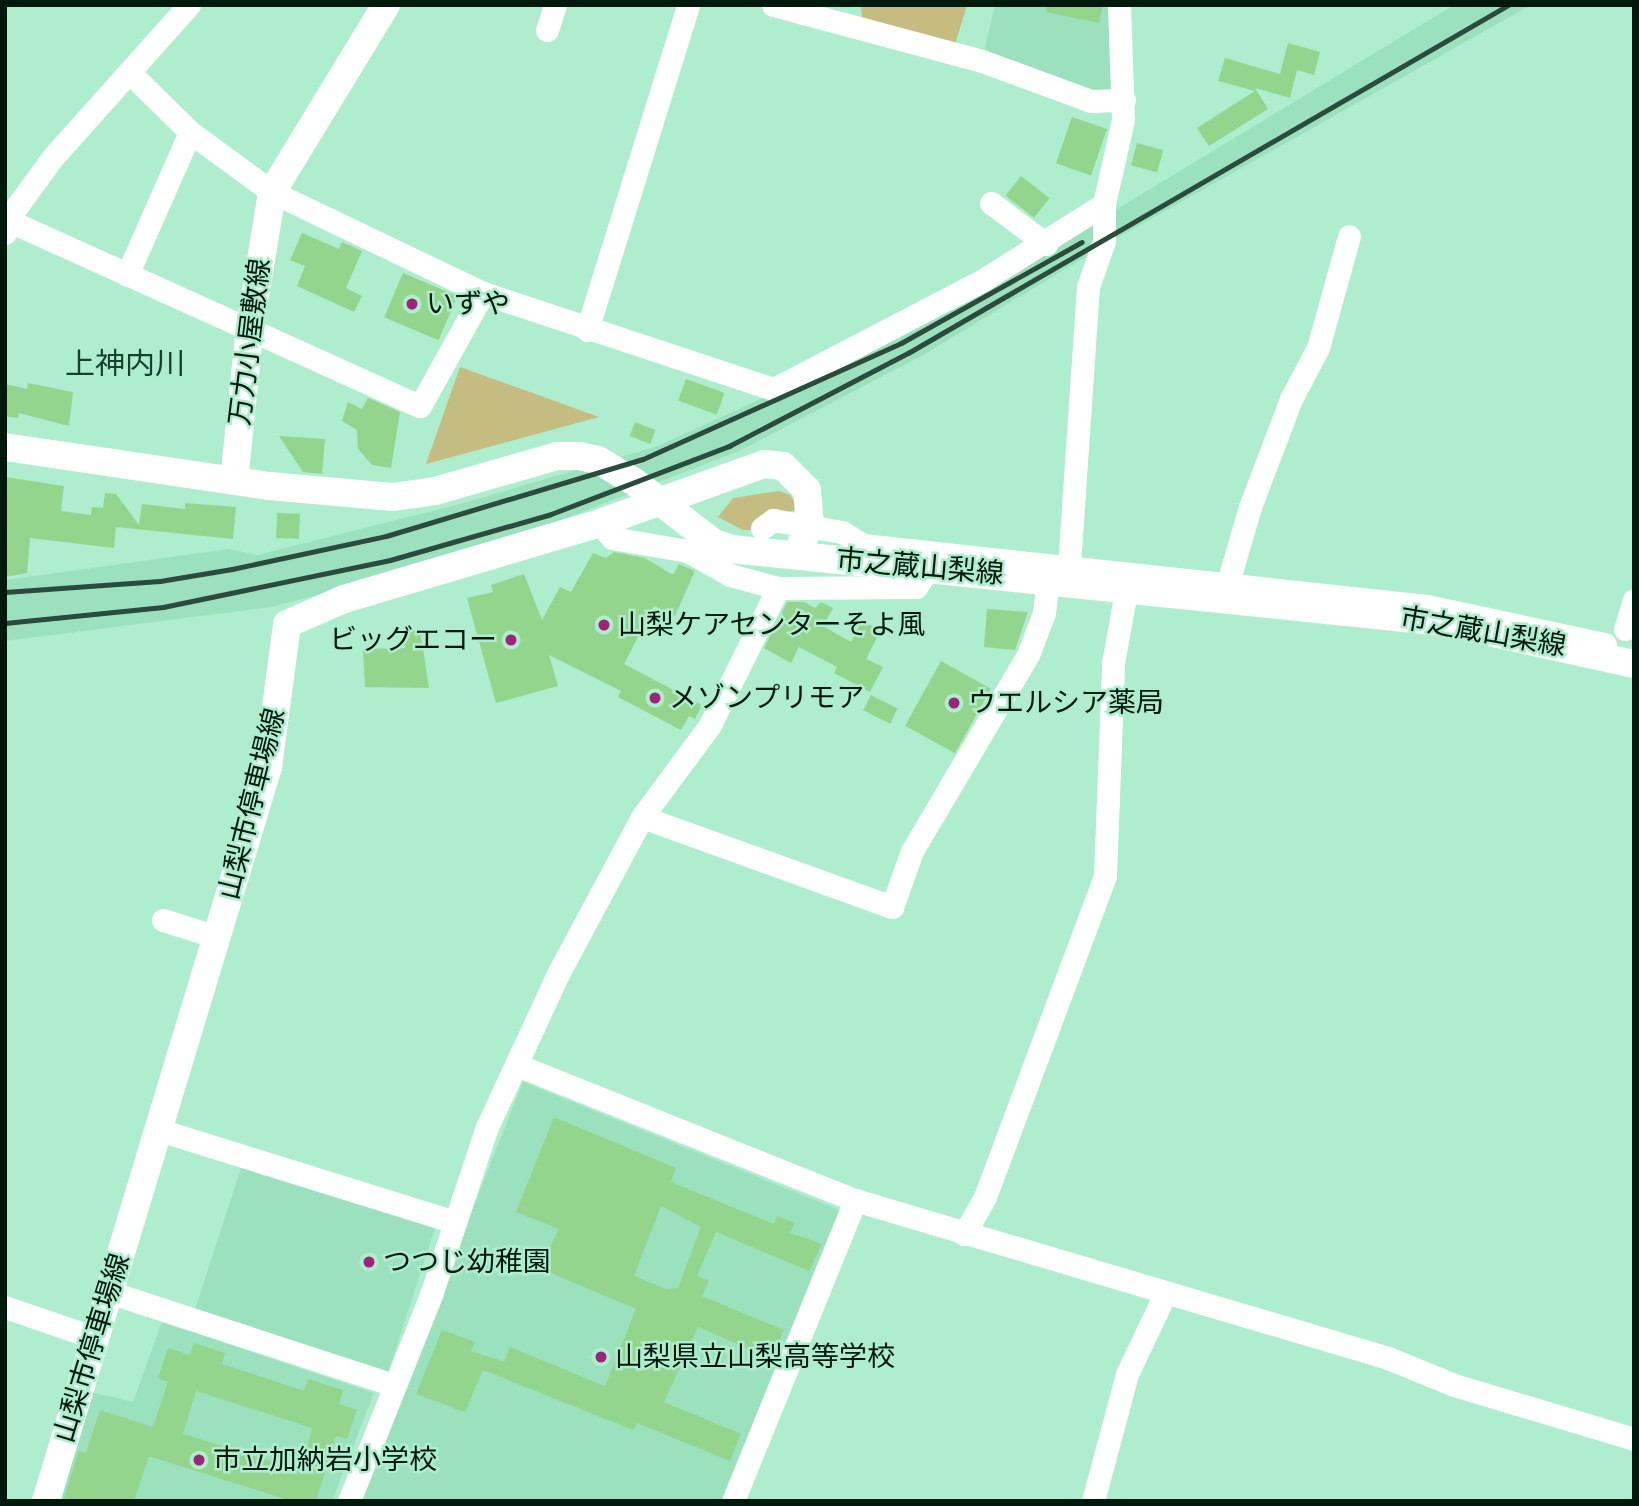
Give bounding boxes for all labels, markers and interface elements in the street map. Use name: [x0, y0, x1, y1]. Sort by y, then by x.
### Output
street label: 万力小屋敷線: [223, 257, 277, 427]
place label: いずや: [426, 287, 510, 321]
marker: いずや: [404, 296, 420, 312]
district label: 上神内川: [65, 346, 185, 382]
street label: 市之蔵山梨線: [835, 543, 1005, 591]
street label: 市之蔵山梨線: [1397, 601, 1569, 663]
place label: 山梨ケアセンターそよ風: [618, 608, 926, 642]
marker: 山梨ケアセンターそよ風: [596, 617, 612, 633]
place label: ビッグエコー: [329, 623, 497, 657]
marker: ビッグエコー: [503, 632, 519, 648]
place label: メゾンプリモア: [669, 681, 865, 715]
place label: ウエルシア薬局: [968, 686, 1164, 720]
marker: メゾンプリモア: [647, 690, 663, 706]
marker: ウエルシア薬局: [946, 695, 962, 711]
street label: 山梨市停車場線: [212, 705, 292, 903]
place label: つつじ幼稚園: [383, 1245, 551, 1279]
street label: 山梨市停車場線: [47, 1249, 137, 1447]
marker: つつじ幼稚園: [361, 1254, 377, 1270]
place label: 山梨県立山梨高等学校: [615, 1340, 895, 1374]
marker: 山梨県立山梨高等学校: [593, 1349, 609, 1365]
place label: 市立加納岩小学校: [213, 1443, 437, 1477]
marker: 市立加納岩小学校: [191, 1452, 207, 1468]

